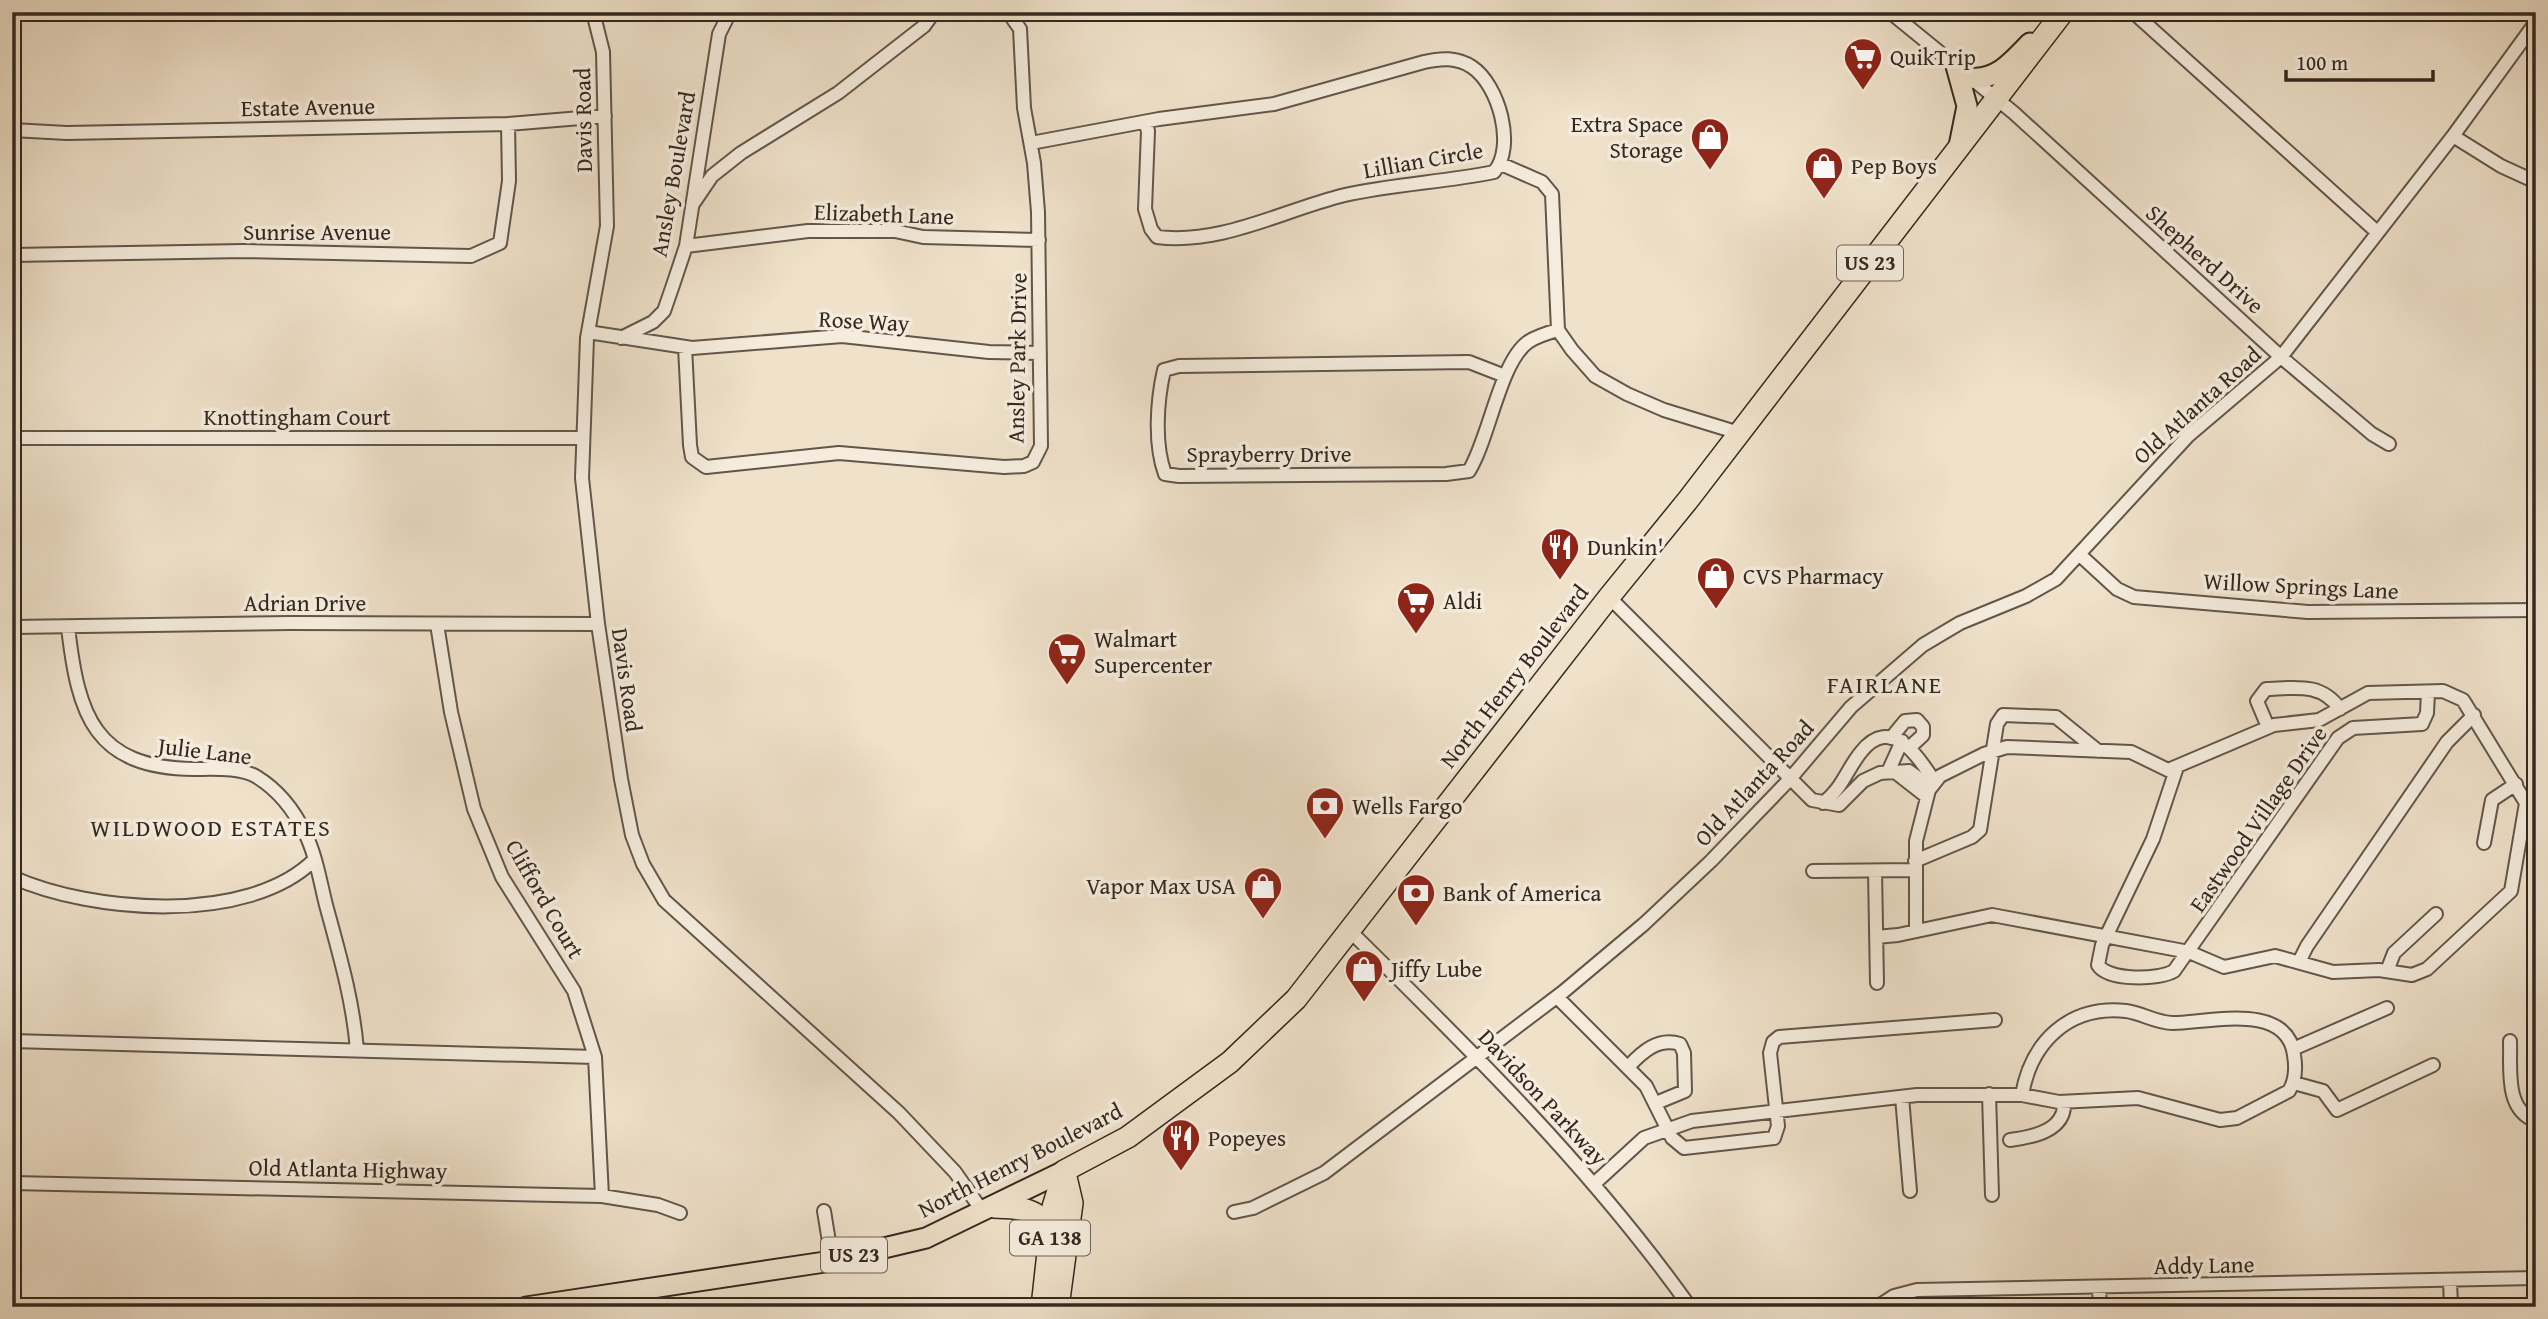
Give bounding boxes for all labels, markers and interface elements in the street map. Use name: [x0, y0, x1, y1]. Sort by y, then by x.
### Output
supermarket icon: QuikTrip: [1842, 36, 1884, 91]
scale bar: [2286, 38, 2432, 82]
place label: QuikTrip: [1890, 40, 1976, 73]
text: 100 m: [2296, 47, 2348, 78]
street label: Davis Road: [565, 67, 600, 173]
street label: Ansley Boulevard: [642, 88, 703, 259]
street label: Estate Avenue: [241, 89, 375, 124]
place label: Extra Space Storage: [1571, 107, 1683, 166]
shop icon: Extra Space Storage: [1689, 116, 1731, 171]
street label: Lillian Circle: [1360, 133, 1485, 186]
shop icon: Pep Boys: [1803, 145, 1845, 200]
place label: Pep Boys: [1851, 149, 1937, 182]
street label: Elizabeth Lane: [813, 195, 955, 232]
street label: Shepherd Drive: [2139, 196, 2272, 321]
street label: Sunrise Avenue: [243, 215, 391, 248]
road number: US 23: [1837, 246, 1903, 280]
street label: Ansley Park Drive: [999, 272, 1034, 444]
street label: Rose Way: [818, 302, 911, 339]
street label: Old Atlanta Road: [2125, 338, 2269, 471]
street label: Knottingham Court: [203, 400, 391, 433]
street label: Sprayberry Drive: [1187, 437, 1352, 470]
restaurant icon: Dunkin': [1539, 526, 1581, 581]
place label: Dunkin': [1587, 530, 1663, 563]
shop icon: CVS Pharmacy: [1695, 555, 1737, 610]
place label: CVS Pharmacy: [1743, 559, 1884, 592]
street label: Willow Springs Lane: [2202, 564, 2400, 607]
street label: North Henry Boulevard: [1431, 576, 1596, 775]
supermarket icon: Aldi: [1395, 580, 1437, 635]
place label: Aldi: [1443, 584, 1482, 617]
street label: Adrian Drive: [244, 586, 366, 619]
place label: Walmart Supercenter: [1094, 622, 1213, 681]
street label: Davis Road: [604, 626, 651, 735]
supermarket icon: Walmart Supercenter: [1046, 631, 1088, 686]
district label: FAIRLANE: [1827, 667, 1943, 702]
street label: Old Atlanta Road: [1686, 712, 1822, 853]
street label: Eastwood Village Drive: [2181, 719, 2334, 919]
street label: Julie Lane: [153, 728, 254, 773]
bank icon: Wells Fargo: [1304, 785, 1346, 840]
place label: Wells Fargo: [1352, 789, 1462, 822]
district label: WILDWOOD ESTATES: [90, 810, 332, 845]
street label: Clifford Court: [498, 833, 593, 964]
shop icon: Vapor Max USA: [1242, 865, 1284, 920]
place label: Vapor Max USA: [1086, 869, 1236, 902]
bank icon: Bank of America: [1395, 872, 1437, 927]
place label: Bank of America: [1443, 876, 1601, 909]
shop icon: Jiffy Lube: [1343, 948, 1385, 1003]
place label: Jiffy Lube: [1388, 952, 1482, 985]
street label: Davidson Parkway: [1471, 1021, 1616, 1173]
street label: North Henry Boulevard: [912, 1093, 1128, 1225]
restaurant icon: Popeyes: [1160, 1117, 1202, 1172]
place label: Popeyes: [1208, 1121, 1286, 1154]
street label: Old Atlanta Highway: [248, 1150, 448, 1187]
road number: GA 138: [1010, 1220, 1090, 1256]
road number: US 23: [821, 1238, 887, 1272]
street label: Addy Lane: [2153, 1247, 2255, 1282]

